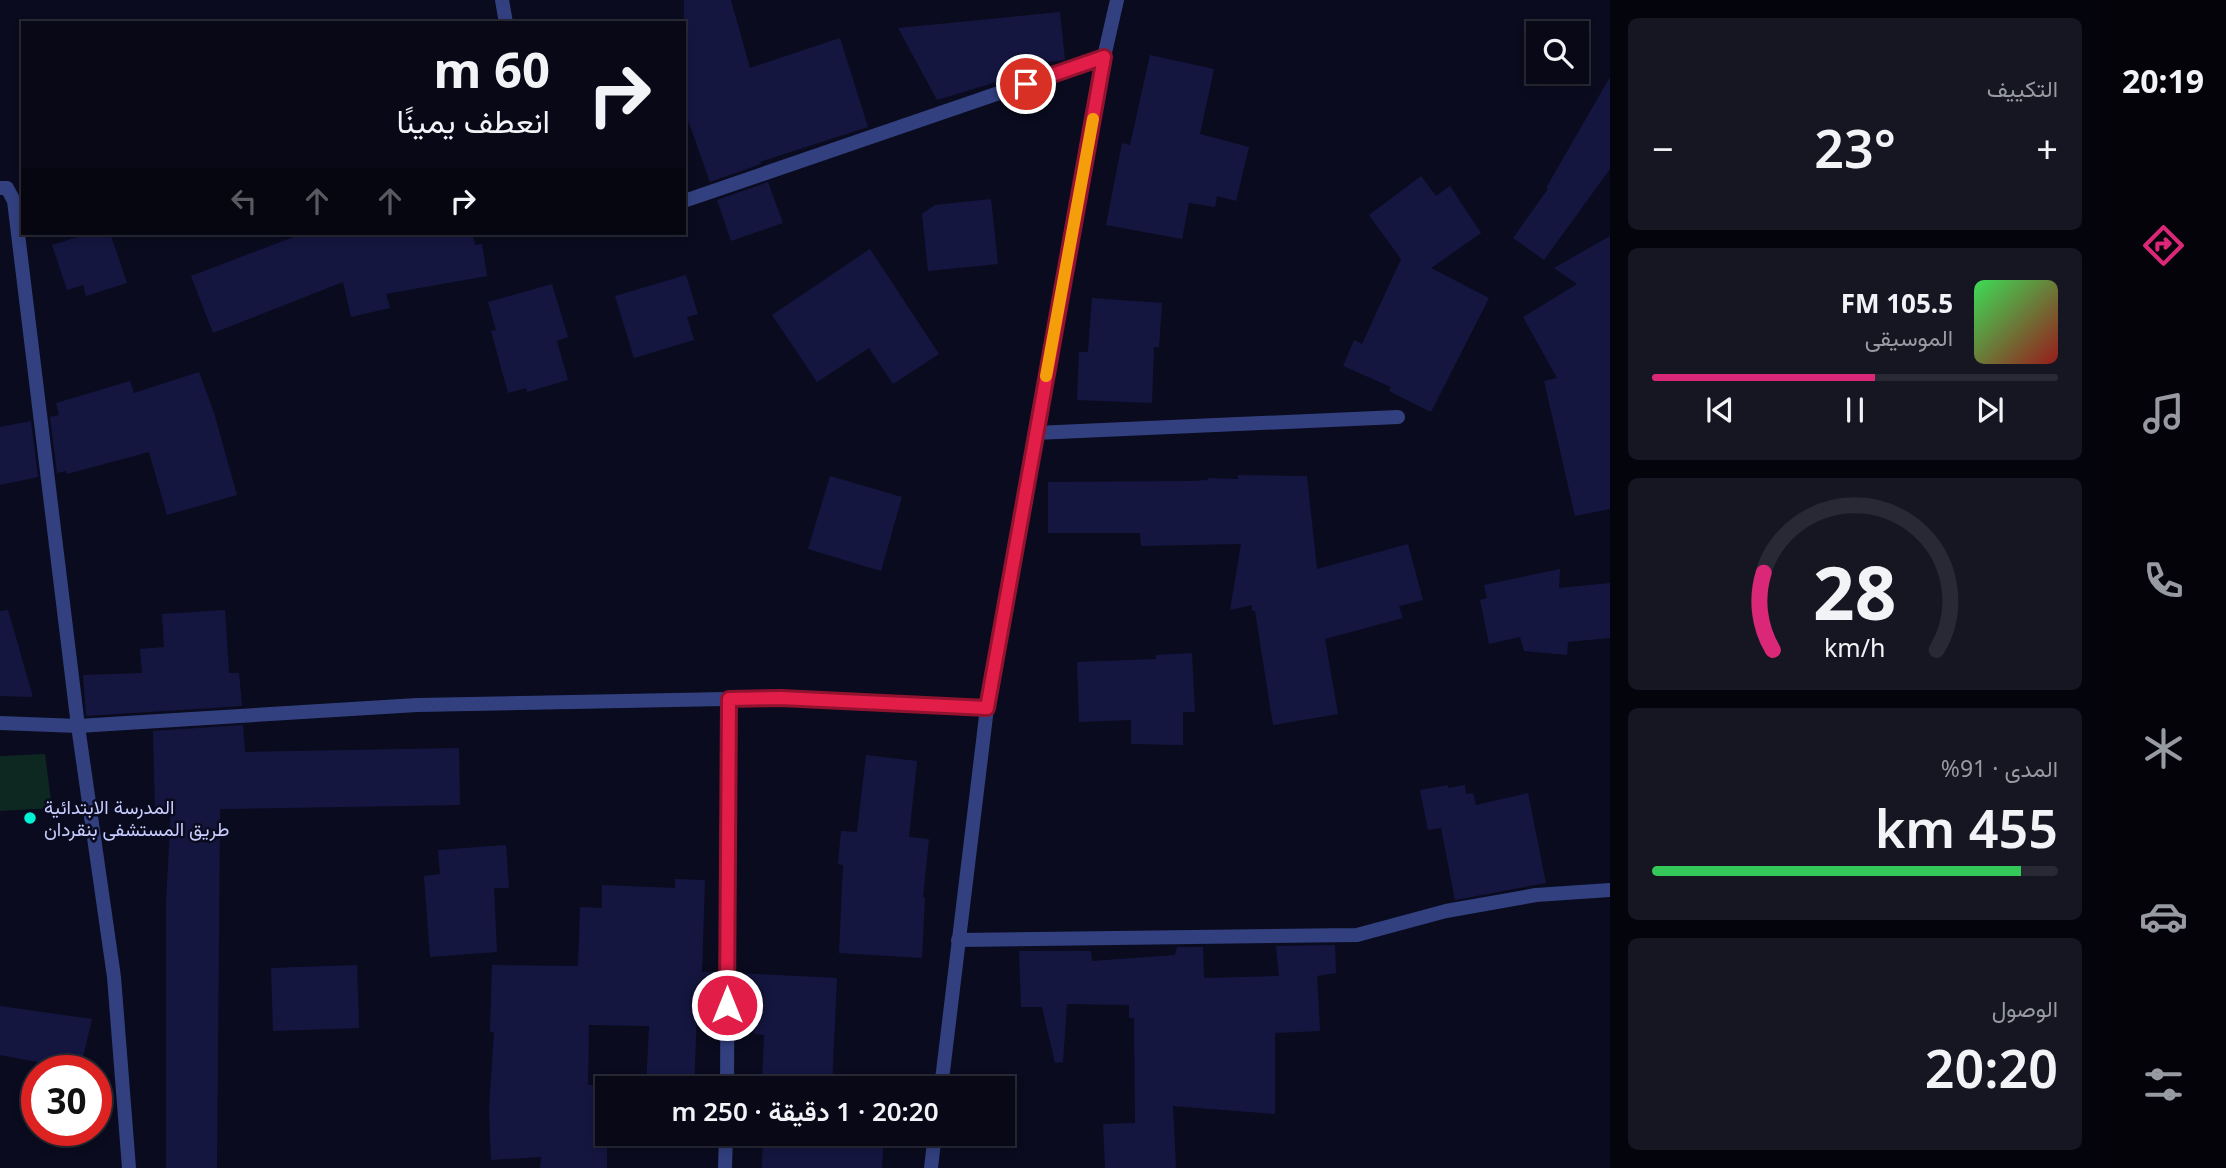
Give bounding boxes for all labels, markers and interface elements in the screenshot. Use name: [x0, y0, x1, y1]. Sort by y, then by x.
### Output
map controls: [1526, 21, 1589, 84]
button: search: [1526, 21, 1589, 84]
text: 60 m: [433, 36, 550, 102]
icon: right: [574, 49, 665, 140]
pin: [996, 54, 1056, 114]
text: 20:19: [2122, 59, 2204, 102]
icon: arrive: [1007, 65, 1045, 103]
text: التكييف: [1987, 72, 2058, 104]
text: انعطف يمينًا: [396, 99, 550, 142]
text: 23°: [1814, 112, 1896, 183]
text: −: [1652, 122, 1674, 174]
text: +: [2036, 122, 2058, 174]
icon: left: [225, 182, 263, 220]
icon: ahead: [298, 182, 336, 220]
icon: ahead: [371, 182, 409, 220]
icon: right: [444, 182, 482, 220]
icon: directions: [2139, 221, 2188, 270]
text: 105.5 FM: [1841, 285, 1953, 321]
text: الموسيقى: [1865, 321, 1953, 353]
icon: music: [2139, 389, 2188, 438]
icon: previous: [1701, 391, 1739, 429]
icon: pause: [1836, 391, 1874, 429]
icon: next: [1971, 391, 2009, 429]
text: 28: [1813, 542, 1897, 641]
icon: phone: [2139, 556, 2188, 605]
text: km/h: [1824, 630, 1886, 664]
icon: climate: [2139, 724, 2188, 773]
text: المدى · 91%: [1941, 752, 2058, 784]
text: 455 km: [1875, 792, 2058, 863]
place label: المدرسة الابتدائية طريق المستشفى بنقردان: [44, 794, 229, 842]
marker: المدرسة الابتدائية طريق المستشفى بنقردان: [22, 810, 38, 826]
icon: car: [2139, 892, 2188, 941]
position arrow: [690, 968, 764, 1042]
text: الوصول: [1992, 992, 2058, 1024]
text: 20:20: [1925, 1032, 2058, 1103]
speed limit sign: 30: [21, 1055, 112, 1146]
icon: filters: [2139, 1060, 2188, 1109]
text: 20:20 · 1 دقيقة · 250 m: [671, 1093, 939, 1129]

